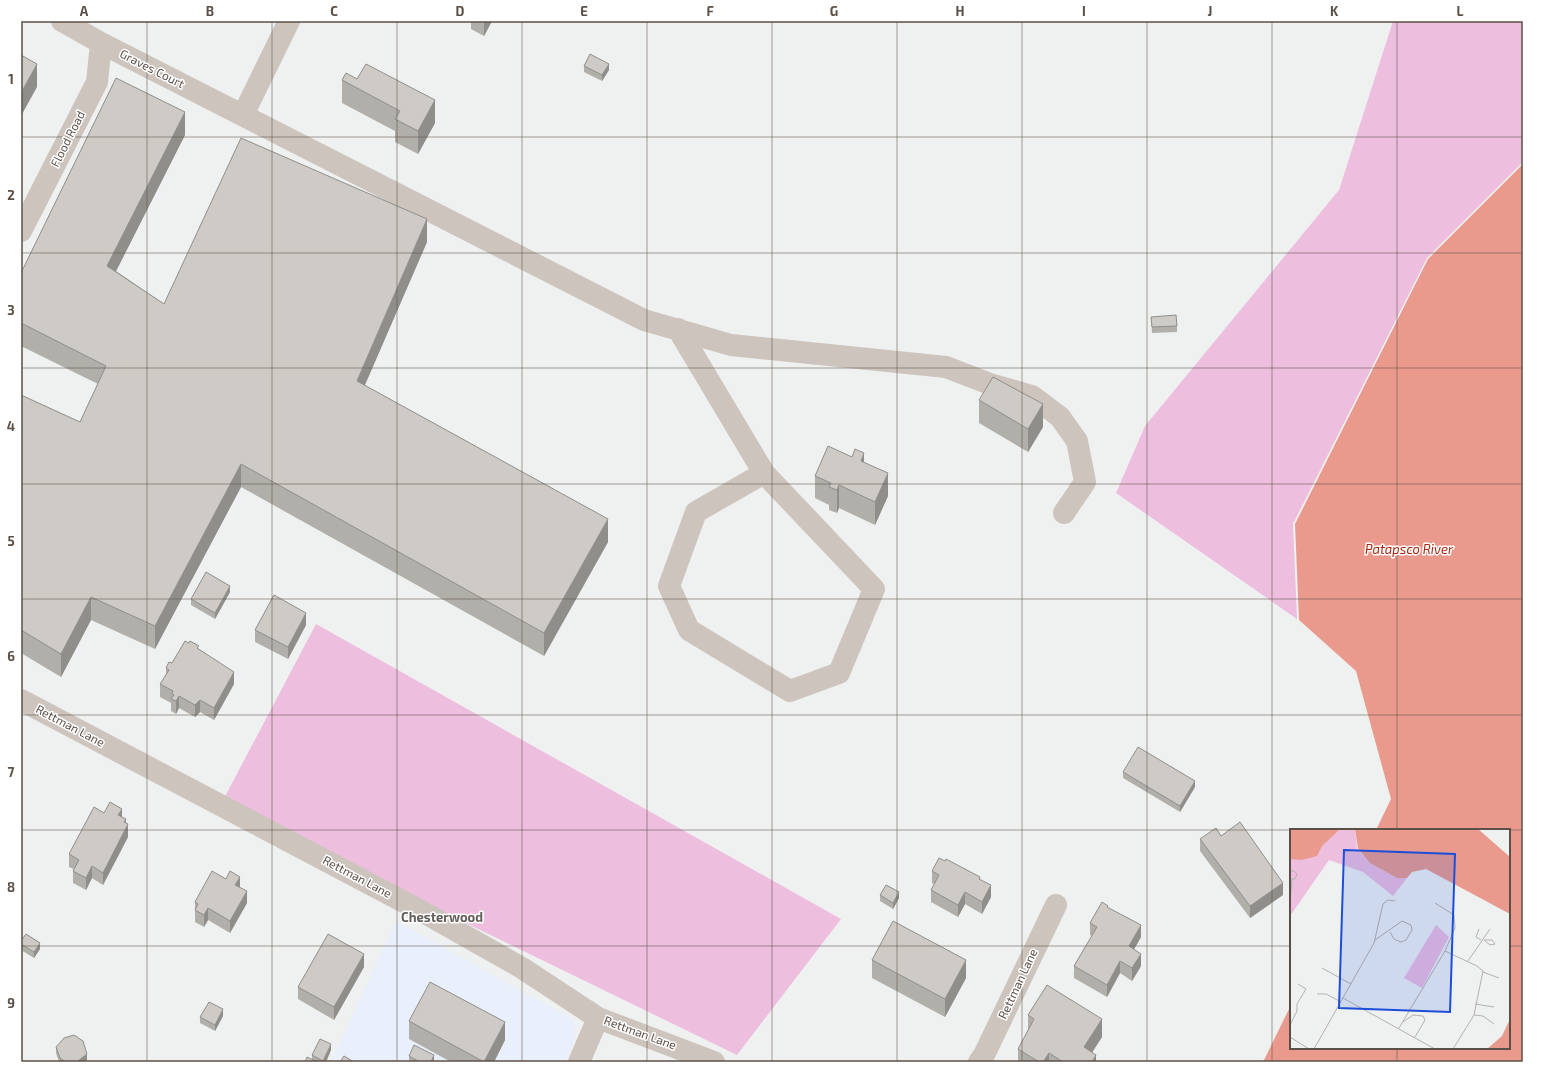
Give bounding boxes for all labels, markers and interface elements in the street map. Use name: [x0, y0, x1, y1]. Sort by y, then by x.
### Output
text: A: [80, 3, 89, 19]
text: B: [206, 3, 214, 19]
text: C: [330, 3, 338, 19]
text: D: [456, 3, 465, 19]
text: E: [580, 3, 588, 19]
text: F: [706, 3, 714, 19]
text: G: [830, 3, 838, 19]
text: H: [956, 3, 965, 19]
text: I: [1082, 3, 1086, 19]
text: J: [1208, 3, 1212, 19]
text: K: [1330, 3, 1339, 19]
text: L: [1457, 3, 1464, 19]
street label: Graves Court: [118, 46, 187, 91]
text: 1: [8, 71, 14, 87]
street label: Flood Road: [47, 108, 87, 169]
text: 2: [7, 187, 15, 203]
text: 3: [7, 302, 15, 318]
text: 4: [7, 418, 15, 434]
text: 5: [7, 533, 15, 549]
water label: Patapsco River: [1365, 541, 1454, 557]
text: 6: [7, 648, 15, 664]
street label: Rettman Lane: [34, 701, 107, 749]
text: 7: [8, 764, 15, 780]
inset map: [1290, 829, 1510, 1049]
street label: Rettman Lane: [321, 852, 394, 900]
text: 8: [7, 879, 15, 895]
district label: Chesterwood: [401, 909, 483, 925]
street label: Rettman Lane: [995, 946, 1039, 1021]
text: 9: [7, 995, 15, 1011]
street label: Rettman Lane: [602, 1013, 678, 1052]

